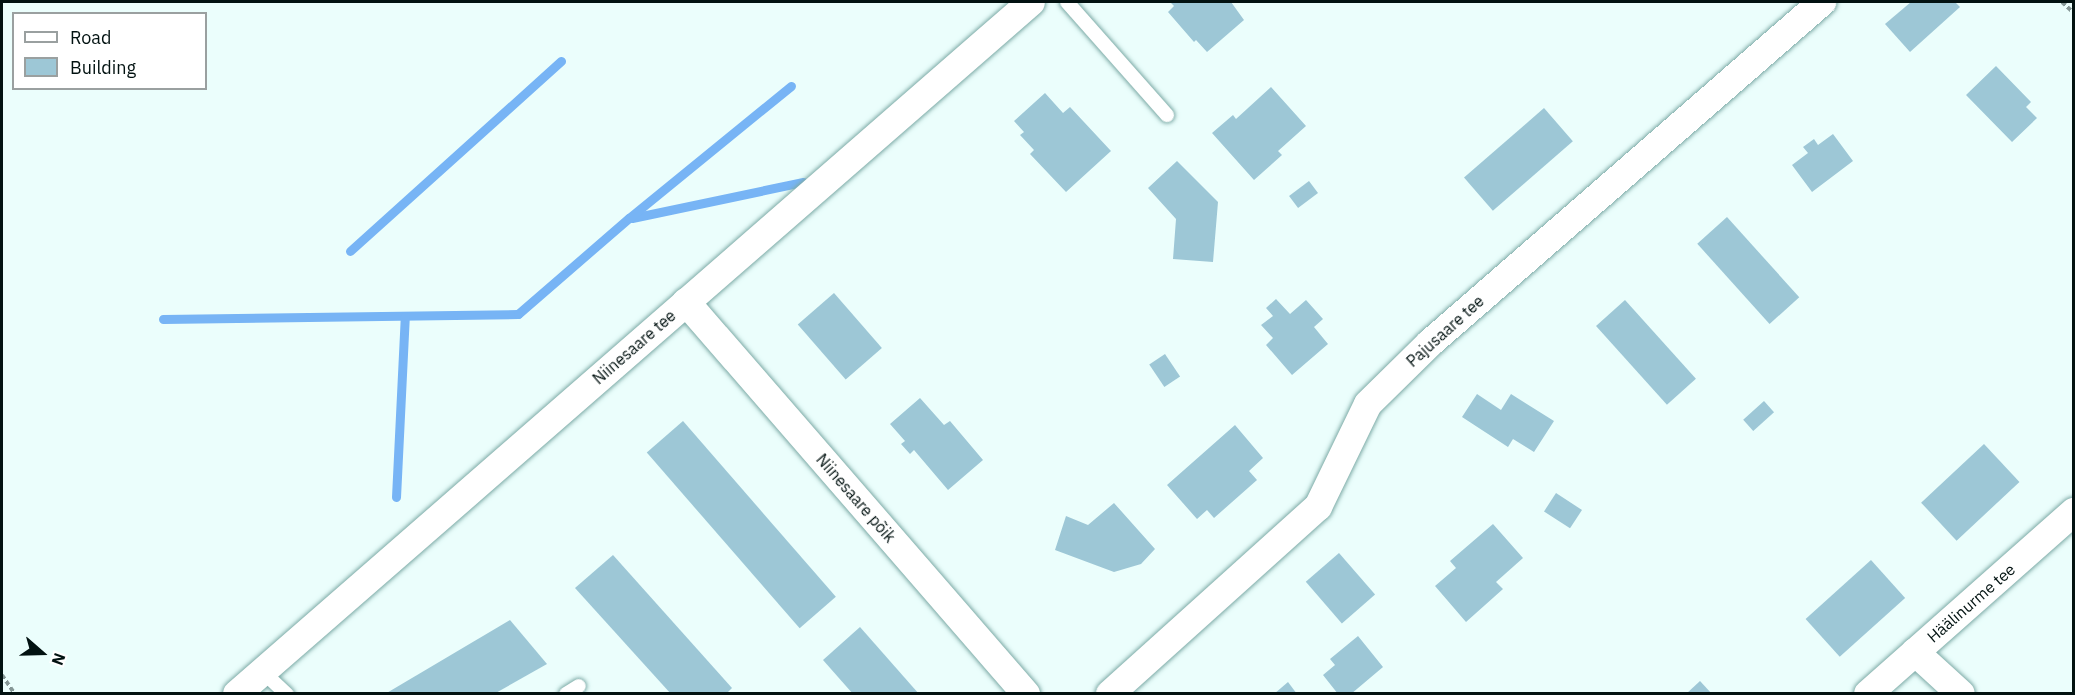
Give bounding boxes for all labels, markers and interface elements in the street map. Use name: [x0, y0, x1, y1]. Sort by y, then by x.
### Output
legend: [12, 12, 207, 90]
text: Road: [70, 26, 111, 49]
text: Building: [70, 56, 136, 79]
street label: Pajusaare tee: [1402, 291, 1488, 371]
street label: Niinesaare tee: [589, 306, 679, 388]
street label: Niinesaare põik: [812, 450, 900, 546]
street label: Häälinurme tee: [1923, 560, 2019, 646]
north arrow: [12, 623, 72, 683]
text: N: [48, 650, 70, 668]

